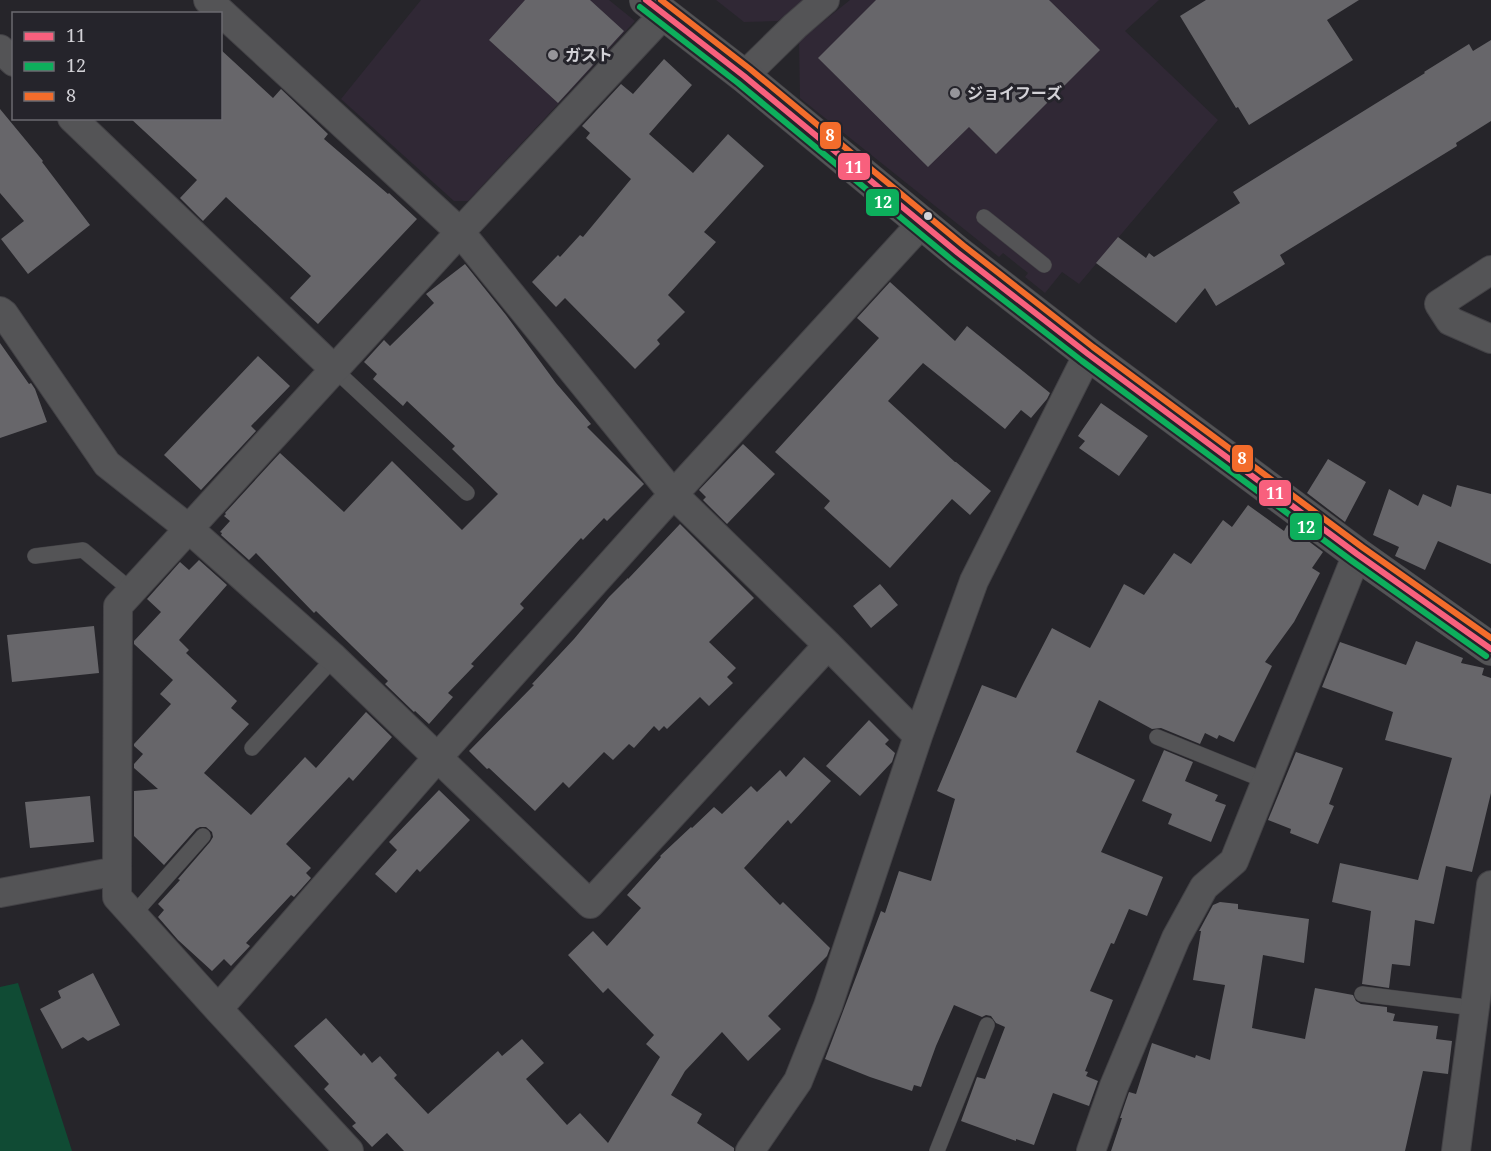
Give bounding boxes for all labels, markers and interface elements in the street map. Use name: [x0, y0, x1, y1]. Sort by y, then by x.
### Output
legend: [12, 12, 222, 120]
text: 11: [66, 23, 86, 47]
place label: ガスト: [565, 44, 613, 66]
marker: ガスト: [546, 48, 560, 62]
text: 12: [66, 53, 86, 77]
place label: ジョイフーズ: [967, 82, 1062, 104]
text: 8: [66, 83, 76, 107]
marker: ジョイフーズ: [948, 86, 962, 100]
line badge: 8: [819, 121, 842, 150]
text: 8: [825, 124, 835, 146]
line badge: 11: [837, 152, 871, 181]
text: 11: [845, 156, 863, 178]
line badge: 12: [865, 188, 900, 217]
text: 12: [874, 191, 892, 213]
unlabelled marker: [922, 210, 934, 222]
line badge: 8: [1231, 444, 1254, 473]
text: 8: [1237, 447, 1247, 469]
line badge: 11: [1258, 479, 1292, 507]
text: 11: [1266, 482, 1284, 504]
line badge: 12: [1289, 512, 1323, 541]
text: 12: [1297, 516, 1315, 538]

